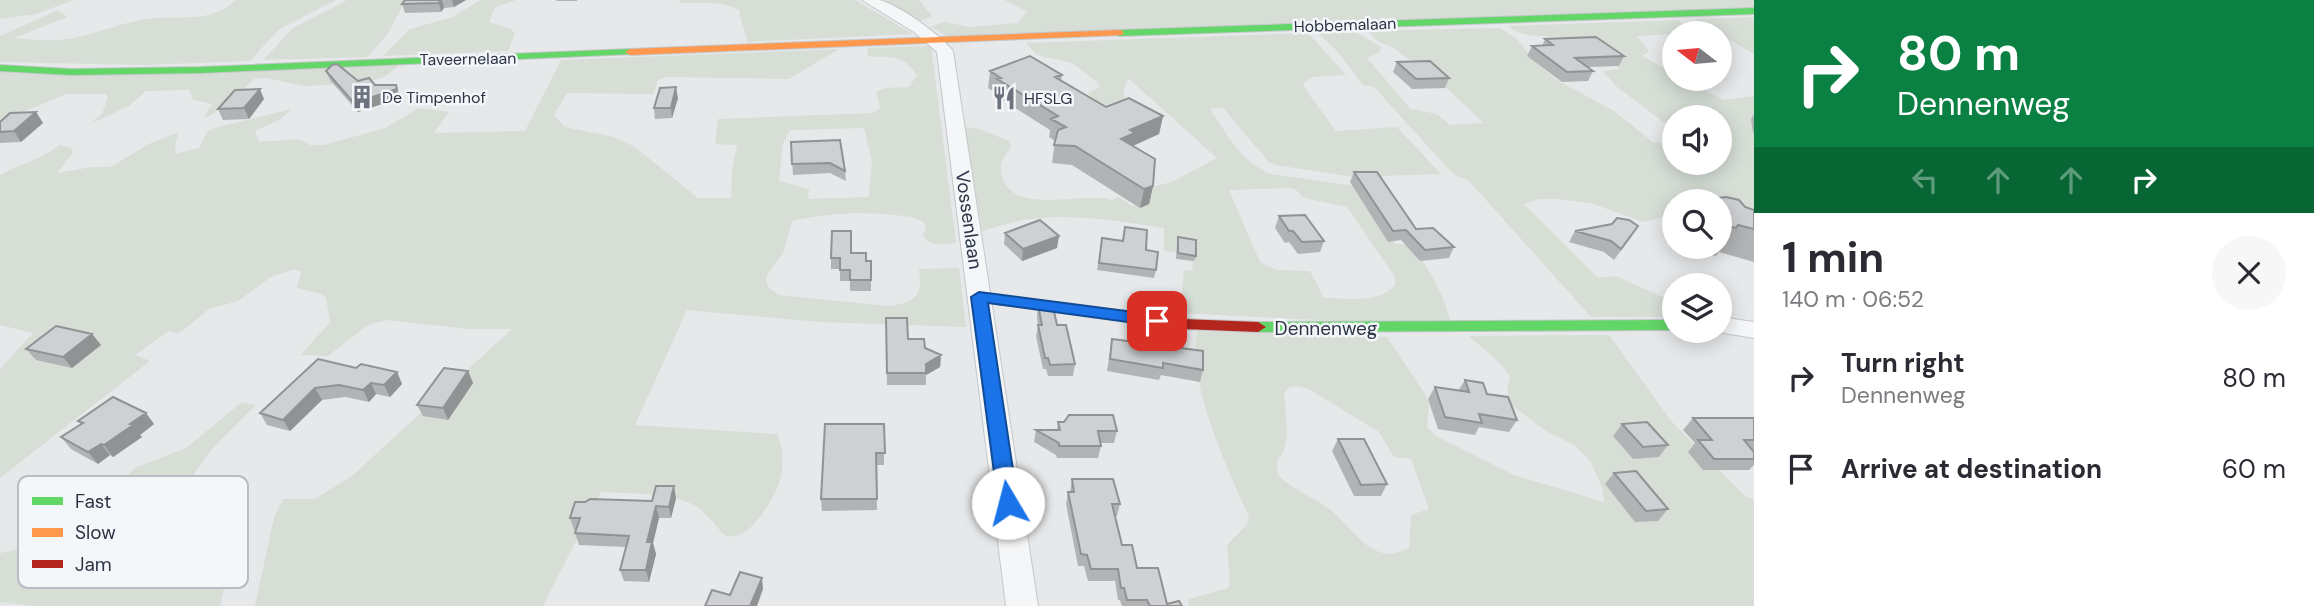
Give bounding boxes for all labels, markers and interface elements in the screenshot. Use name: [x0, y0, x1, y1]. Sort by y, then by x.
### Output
street label: Hobbemalaan: [1293, 13, 1397, 37]
north arrow: [1662, 21, 1732, 91]
map controls: [1662, 21, 1732, 343]
text: 80 m: [1897, 21, 2020, 85]
icon: right: [1782, 28, 1873, 119]
street label: Taveernelaan: [419, 48, 517, 70]
building icon: De Timpenhof: [348, 83, 376, 111]
text: Dennenweg: [1897, 83, 2070, 125]
restaurant icon: HFSLG: [990, 84, 1018, 112]
place label: De Timpenhof: [382, 87, 486, 108]
place label: HFSLG: [1024, 88, 1072, 109]
button: sound: [1662, 105, 1732, 175]
icon: left: [1906, 161, 1944, 199]
icon: ahead: [1979, 161, 2017, 199]
icon: ahead: [2052, 161, 2090, 199]
icon: right: [2125, 161, 2163, 199]
street label: Vossenlaan: [950, 169, 988, 271]
button: search: [1662, 189, 1732, 259]
text: 1 min: [1782, 230, 1884, 285]
button: close: [2212, 236, 2286, 310]
button: layers: [1662, 273, 1732, 343]
text: 140 m · 06:52: [1782, 284, 1924, 314]
pin: [1127, 291, 1187, 351]
icon: arrive: [1138, 302, 1176, 340]
street label: Dennenweg: [1275, 316, 1378, 341]
text: Turn right: [1841, 346, 1965, 380]
icon: right: [1782, 359, 1820, 397]
text: 80 m: [2222, 361, 2286, 395]
text: Dennenweg: [1841, 380, 1966, 410]
icon: arrive: [1782, 450, 1820, 488]
text: Arrive at destination: [1841, 452, 2102, 486]
text: 60 m: [2222, 452, 2286, 486]
position arrow: [971, 466, 1045, 540]
legend: [18, 476, 248, 588]
text: Fast: [75, 489, 111, 514]
text: Slow: [75, 520, 116, 545]
text: Jam: [75, 552, 112, 577]

